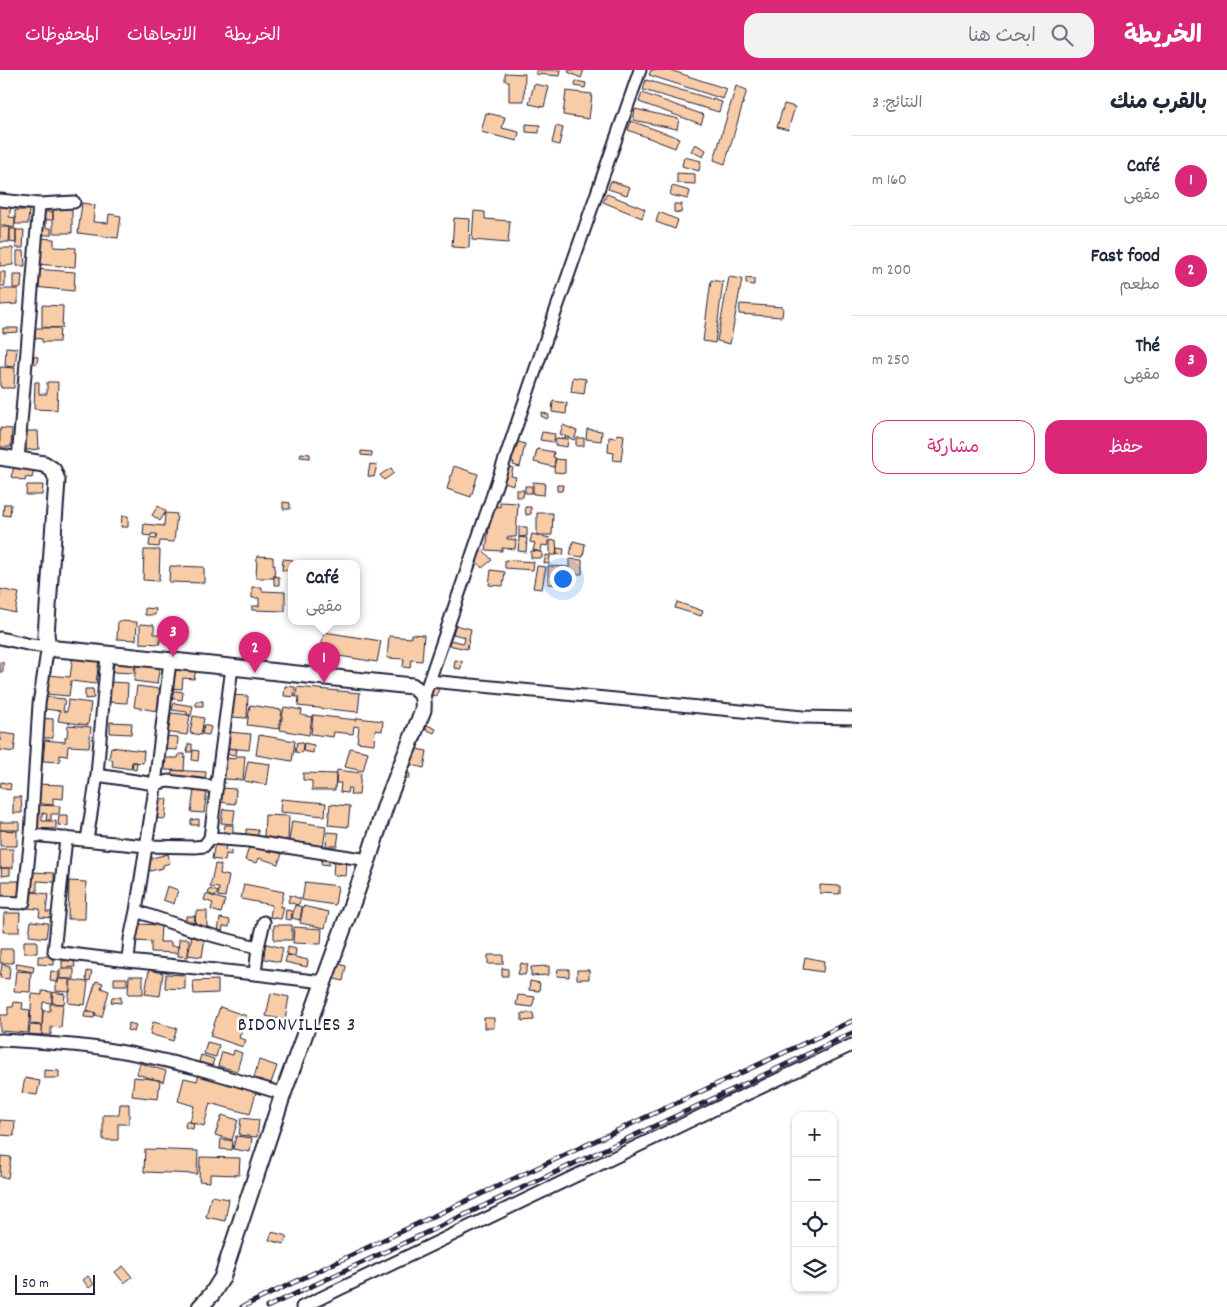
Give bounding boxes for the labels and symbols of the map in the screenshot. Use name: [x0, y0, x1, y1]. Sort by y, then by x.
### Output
your location: [550, 566, 576, 592]
pin: 3: [157, 616, 189, 657]
pin: 2: [239, 632, 271, 673]
pin: 1: [308, 642, 340, 683]
district label: BIDONVILLES 3: [238, 1013, 356, 1040]
scale bar: [15, 1272, 95, 1295]

